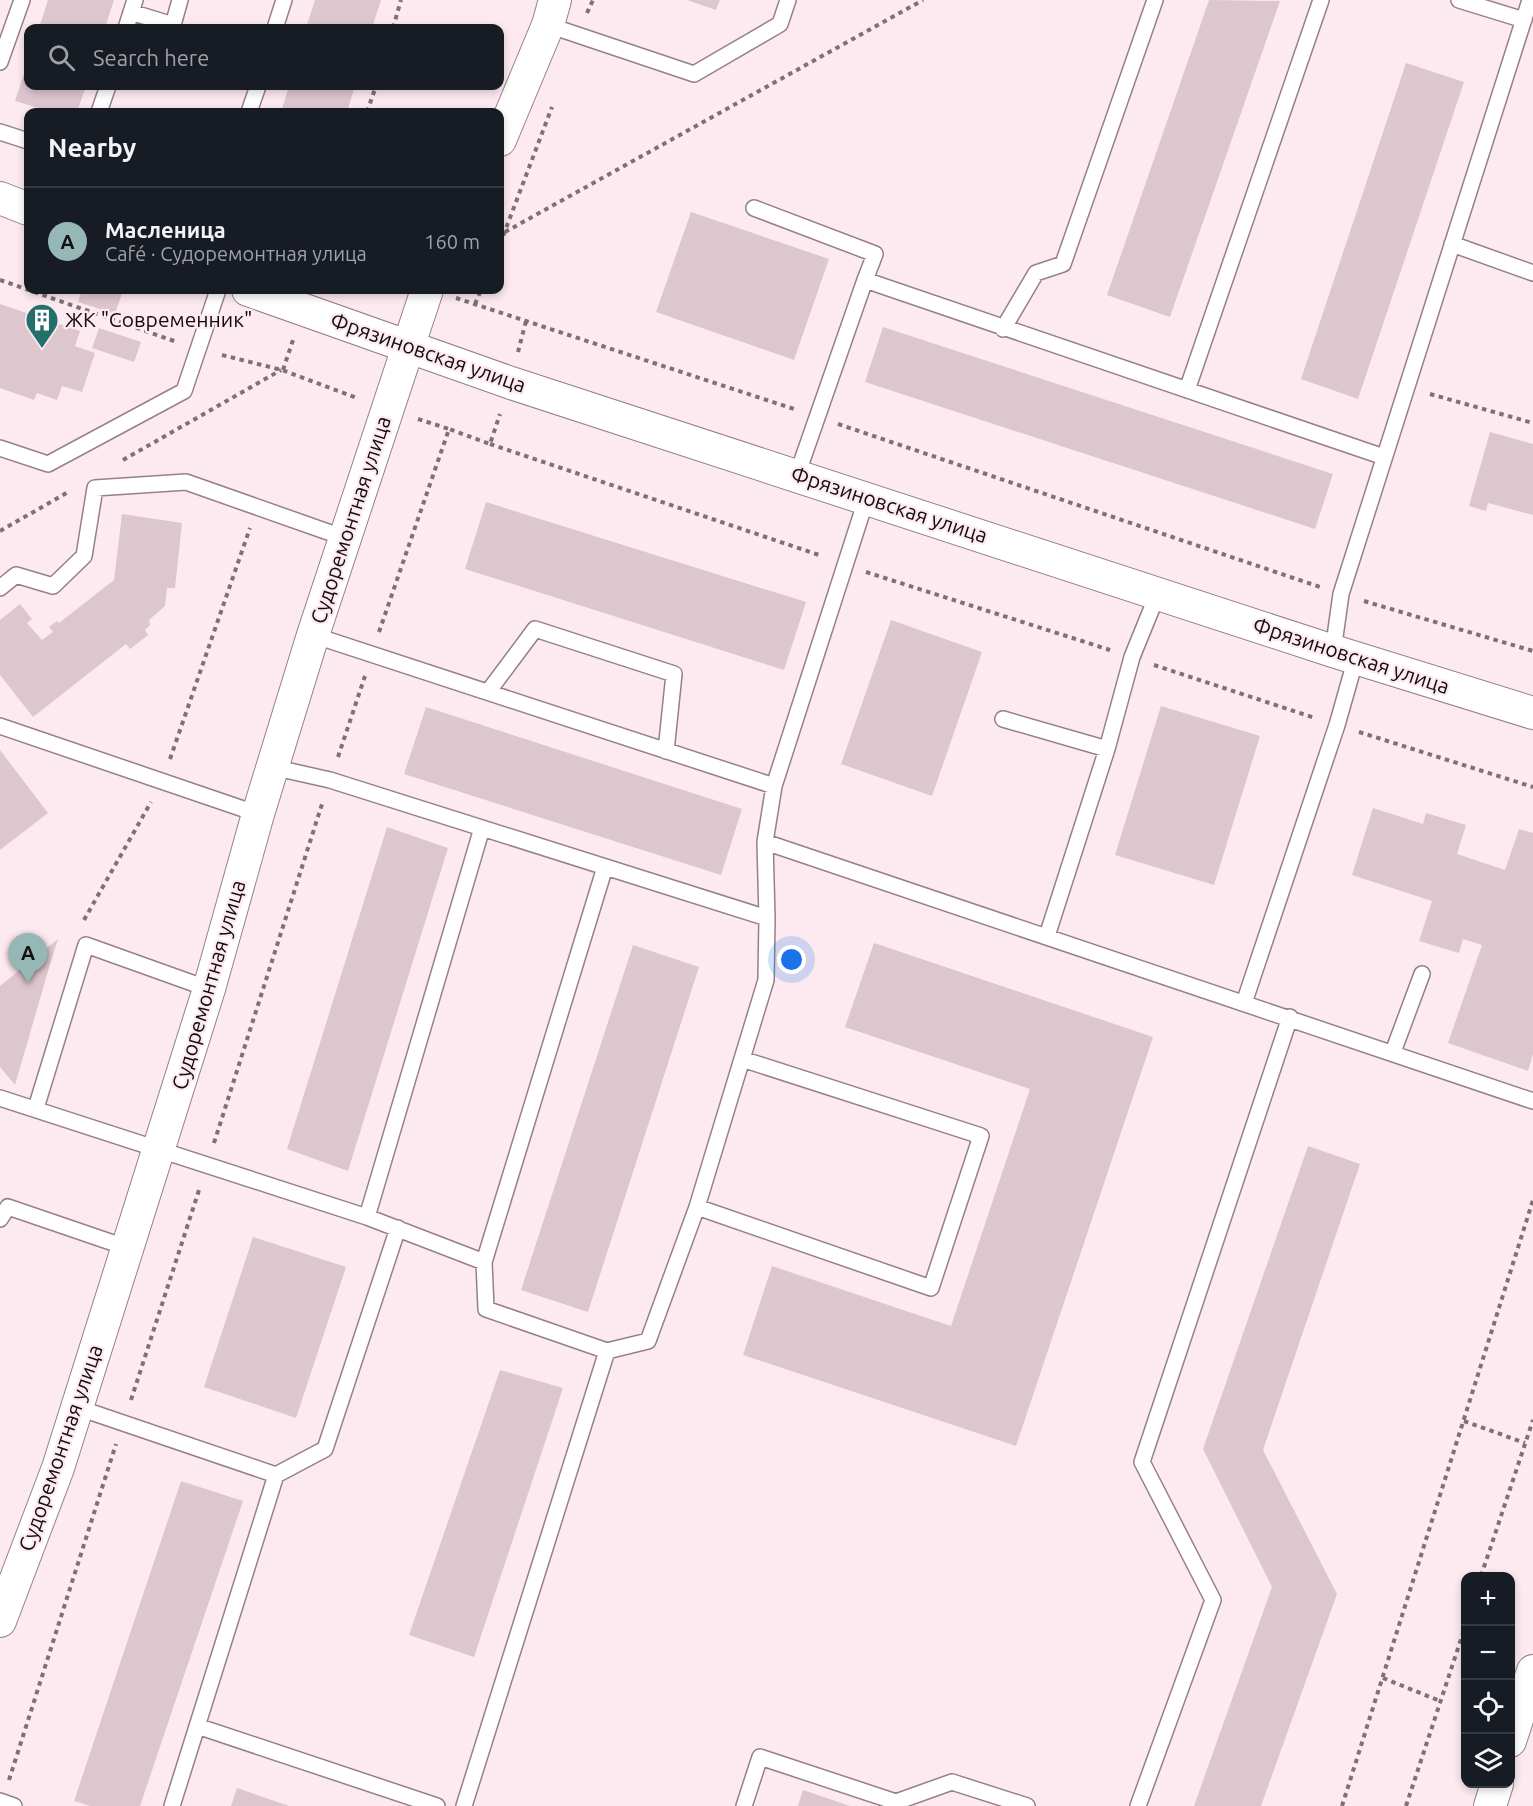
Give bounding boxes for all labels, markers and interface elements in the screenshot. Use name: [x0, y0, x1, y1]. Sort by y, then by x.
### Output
search box: [24, 24, 504, 90]
icon: search: [45, 41, 78, 74]
text: Search here: [93, 45, 209, 70]
text: Nearby: [48, 133, 136, 162]
text: Масленица: [105, 217, 226, 242]
text: A: [60, 230, 75, 253]
text: 160 m: [424, 230, 480, 253]
text: Café · Судоремонтная улица: [105, 242, 367, 265]
building icon: ЖК "Современник": [24, 302, 60, 349]
place label: ЖК "Современник": [65, 307, 253, 331]
street label: Фрязиновская улица: [327, 307, 529, 397]
street label: Судоремонтная улица: [305, 413, 395, 627]
street label: Фрязиновская улица: [788, 461, 991, 547]
street label: Фрязиновская улица: [1250, 612, 1453, 698]
street label: Судоремонтная улица: [167, 877, 249, 1092]
pin: A: [9, 934, 48, 983]
your location: [777, 945, 806, 974]
street label: Судоремонтная улица: [13, 1341, 107, 1554]
map controls: [1461, 1572, 1515, 1788]
button: +: [1461, 1572, 1515, 1626]
button: −: [1461, 1626, 1515, 1680]
button: locate: [1461, 1680, 1515, 1734]
button: layers: [1461, 1734, 1515, 1788]

